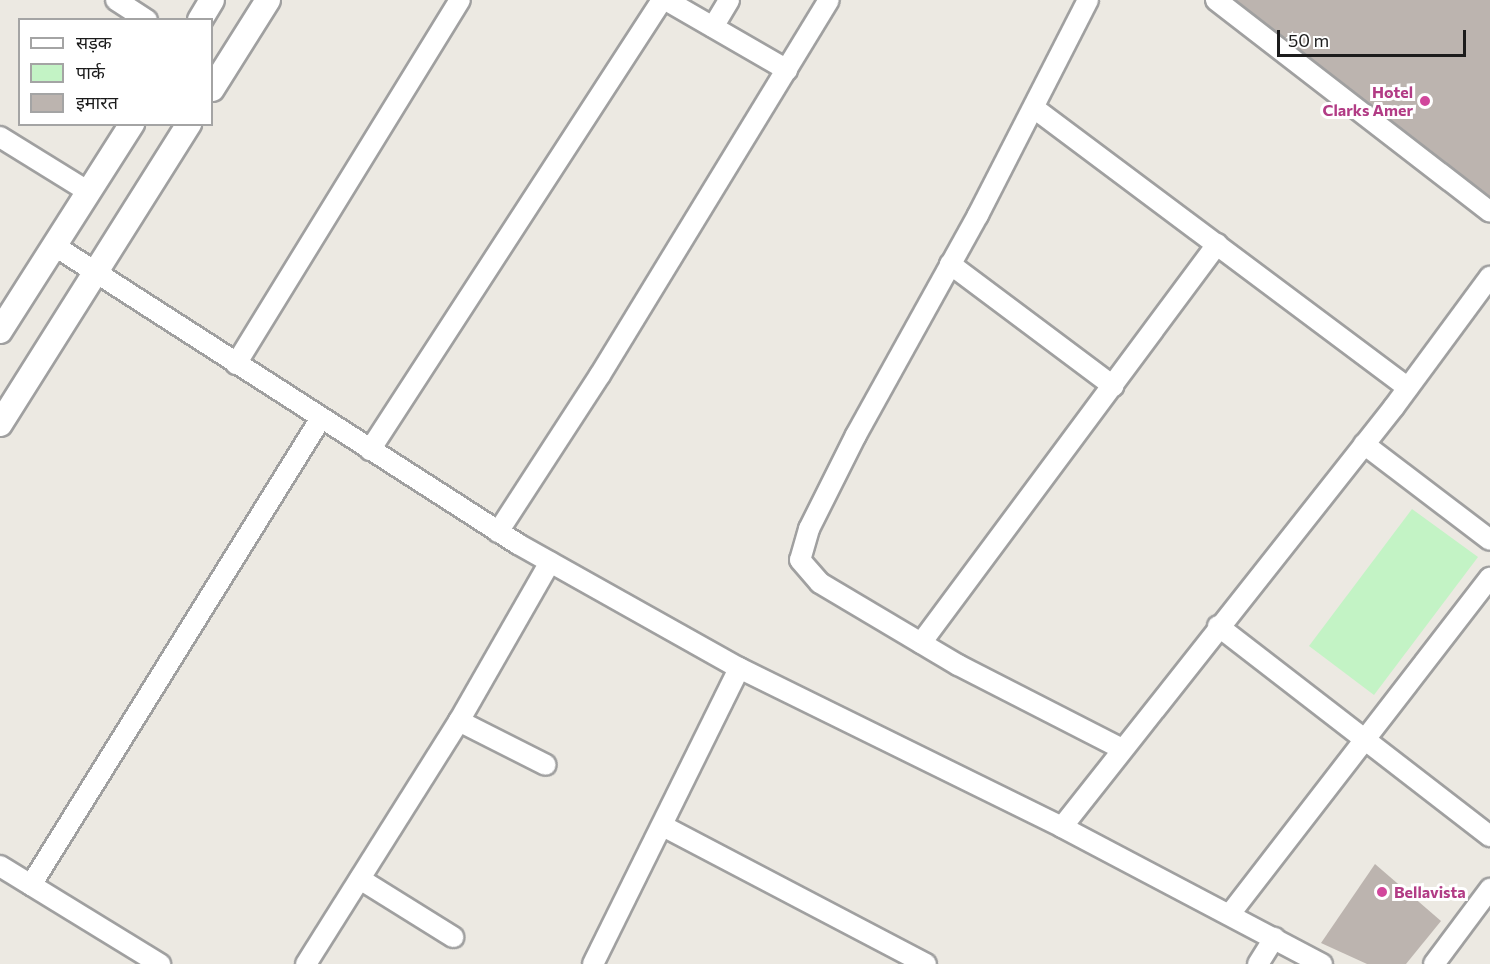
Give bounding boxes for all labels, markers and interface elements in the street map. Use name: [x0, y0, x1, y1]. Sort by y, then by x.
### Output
legend: [18, 18, 213, 126]
scale bar: [1280, 18, 1469, 56]
text: 50 m: [1288, 29, 1329, 51]
text: सड़क: [76, 31, 112, 53]
text: पार्क: [76, 61, 105, 83]
place label: Hotel Clarks Amer: [1322, 82, 1413, 120]
text: इमारत: [76, 91, 118, 113]
marker: Hotel Clarks Amer: [1418, 94, 1432, 108]
place label: Bellavista: [1394, 882, 1466, 902]
marker: Bellavista: [1375, 885, 1389, 899]

